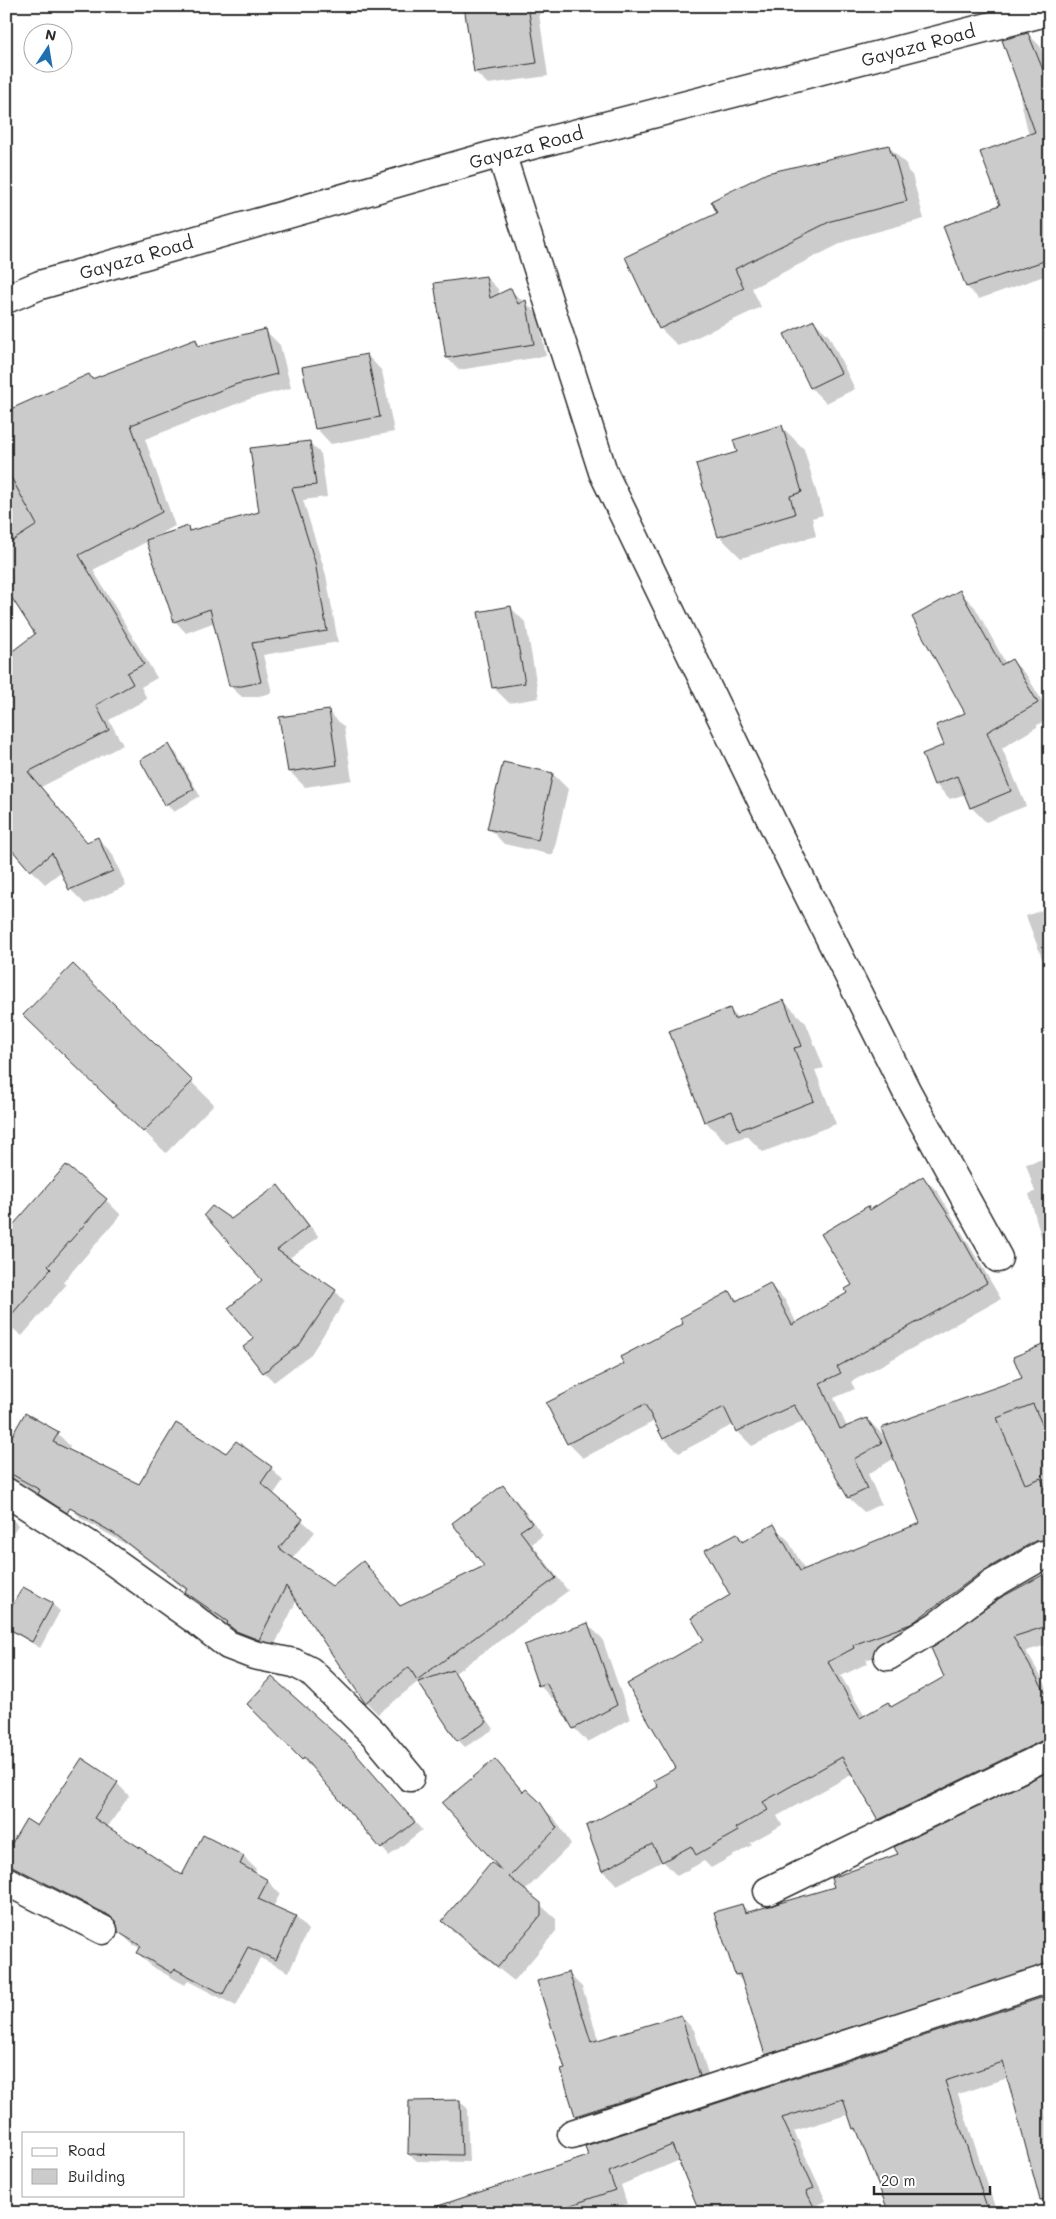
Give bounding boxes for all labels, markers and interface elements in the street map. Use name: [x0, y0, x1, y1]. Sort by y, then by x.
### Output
street label: Gayaza Road: [858, 18, 978, 72]
north arrow: [22, 22, 72, 72]
text: N: [44, 24, 58, 45]
street label: Gayaza Road: [466, 120, 586, 174]
street label: Gayaza Road: [76, 229, 196, 285]
legend: [22, 2132, 185, 2196]
text: Road: [68, 2140, 105, 2160]
scale bar: [874, 2164, 990, 2196]
text: Building: [68, 2166, 125, 2186]
text: 20 m: [881, 2170, 915, 2190]

